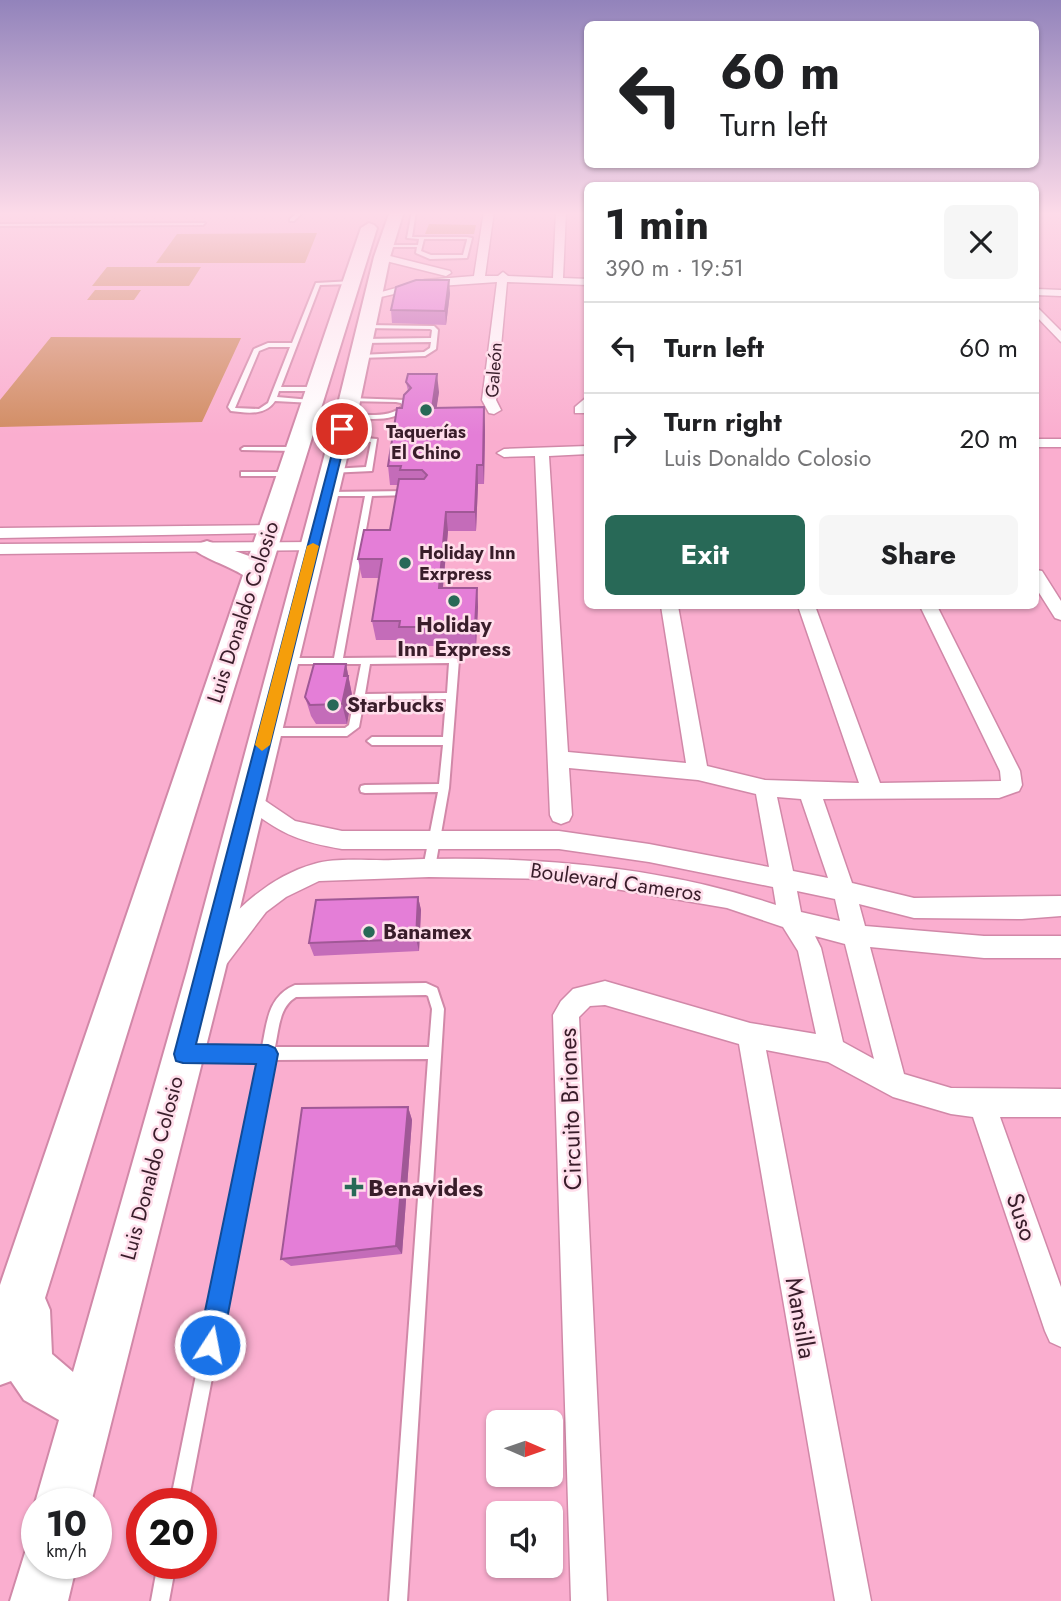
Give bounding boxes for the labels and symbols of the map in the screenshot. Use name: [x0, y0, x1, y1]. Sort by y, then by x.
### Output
street label: Galeón: [479, 342, 509, 398]
pin: [312, 399, 372, 459]
marker: Taquerías El Chino: [418, 402, 434, 418]
place label: Taquerías El Chino: [386, 419, 466, 466]
street label: Luis Donaldo Colosio: [199, 517, 287, 707]
place label: Holiday Inn Exrpress: [419, 540, 516, 587]
marker: Holiday Inn Exrpress: [397, 555, 413, 571]
marker: Holiday Inn Express: [446, 593, 462, 609]
place label: Holiday Inn Express: [397, 610, 511, 664]
place label: Starbucks: [347, 690, 444, 720]
marker: Starbucks: [325, 697, 341, 713]
street label: Boulevard Cameros: [528, 855, 704, 909]
place label: Banamex: [383, 917, 473, 947]
marker: Banamex: [361, 924, 377, 940]
street label: Circuito Briones: [550, 1027, 590, 1191]
street label: Luis Donaldo Colosio: [113, 1073, 191, 1263]
place label: Benavides: [368, 1170, 483, 1205]
marker: Benavides: [346, 1179, 362, 1195]
street label: Suso: [998, 1188, 1046, 1246]
street label: Mansilla: [777, 1275, 825, 1361]
position arrow: [173, 1308, 247, 1382]
north arrow: [486, 1410, 564, 1488]
speed limit sign: 20: [126, 1488, 217, 1579]

